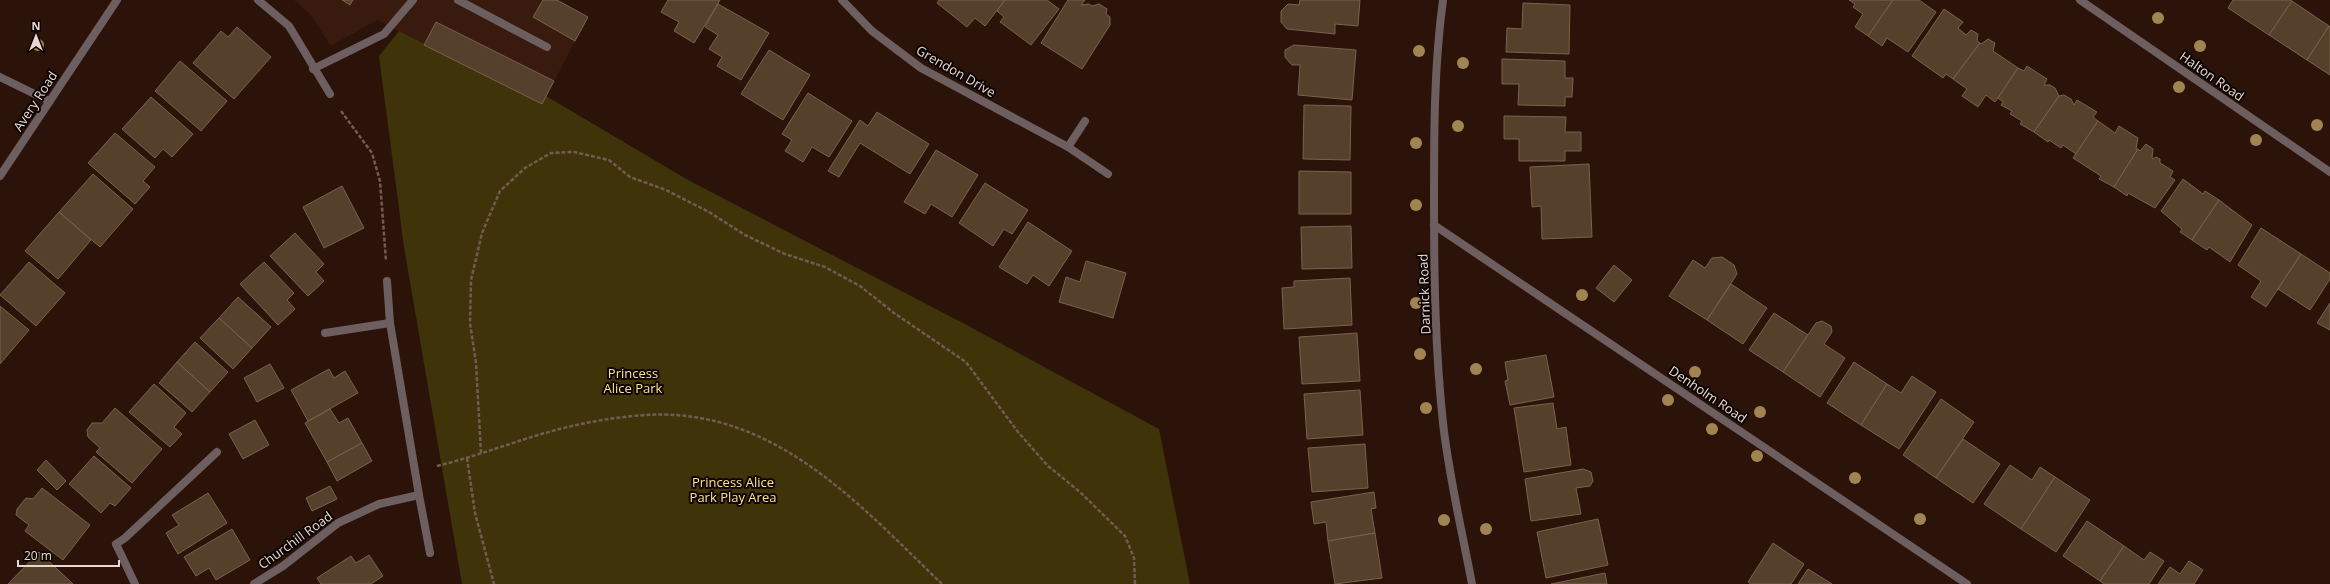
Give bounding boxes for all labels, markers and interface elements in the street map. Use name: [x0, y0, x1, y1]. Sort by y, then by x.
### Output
north arrow: [16, 16, 56, 56]
text: N: [32, 18, 40, 33]
street label: Grendon Drive: [913, 41, 999, 101]
street label: Halton Road: [2176, 47, 2248, 105]
street label: Avery Road: [9, 67, 61, 135]
street label: Darnick Road: [1414, 253, 1434, 335]
street label: Denholm Road: [1666, 361, 1750, 427]
park label: Princess Alice Park: [604, 364, 663, 397]
park label: Princess Alice Park Play Area: [690, 473, 776, 506]
street label: Churchill Road: [254, 507, 336, 573]
scale bar: [18, 542, 119, 568]
text: 20 m: [24, 547, 52, 564]

